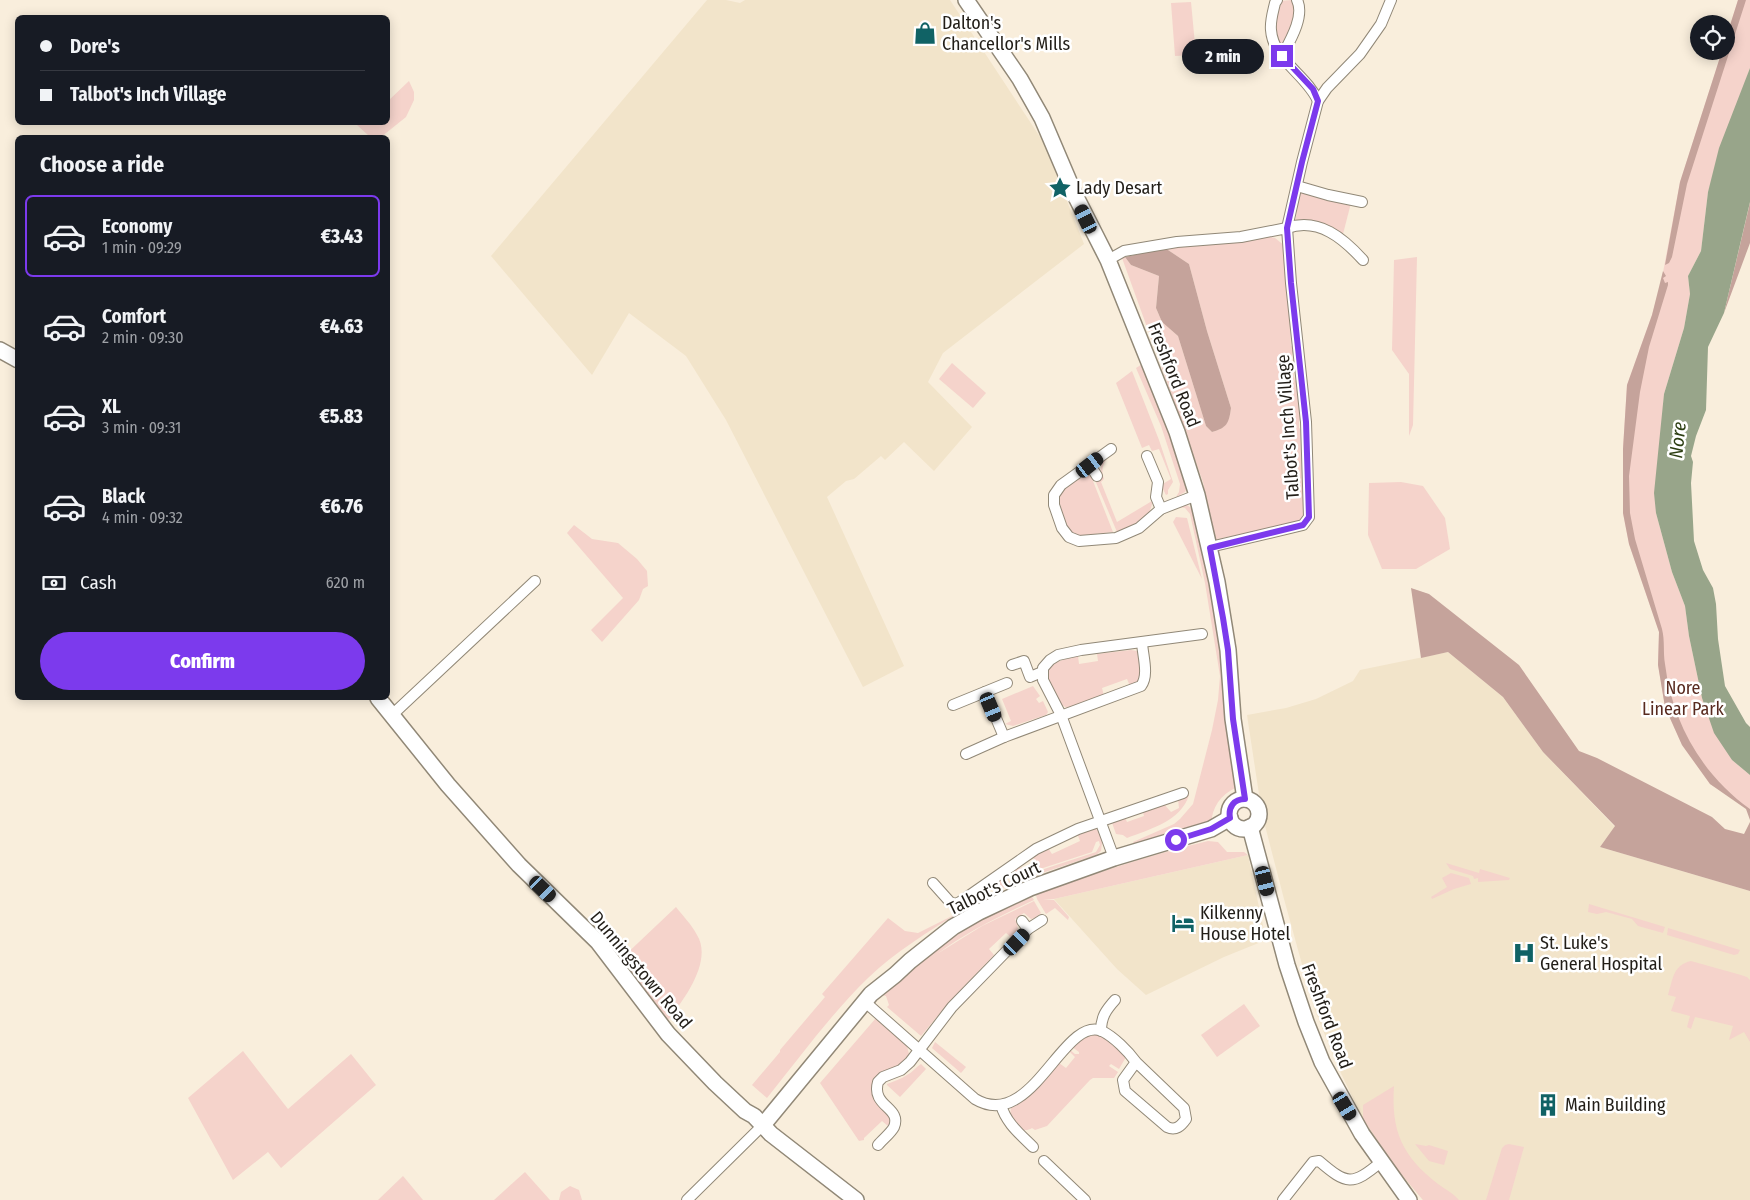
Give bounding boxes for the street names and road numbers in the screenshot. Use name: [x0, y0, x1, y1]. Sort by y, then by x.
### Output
street label: Freshford Road: [1143, 319, 1205, 431]
street label: Talbot's Inch Village: [1272, 354, 1304, 500]
street label: Talbot's Court: [944, 856, 1044, 920]
street label: Dunningstown Road: [585, 907, 697, 1033]
street label: Freshford Road: [1297, 960, 1357, 1072]

